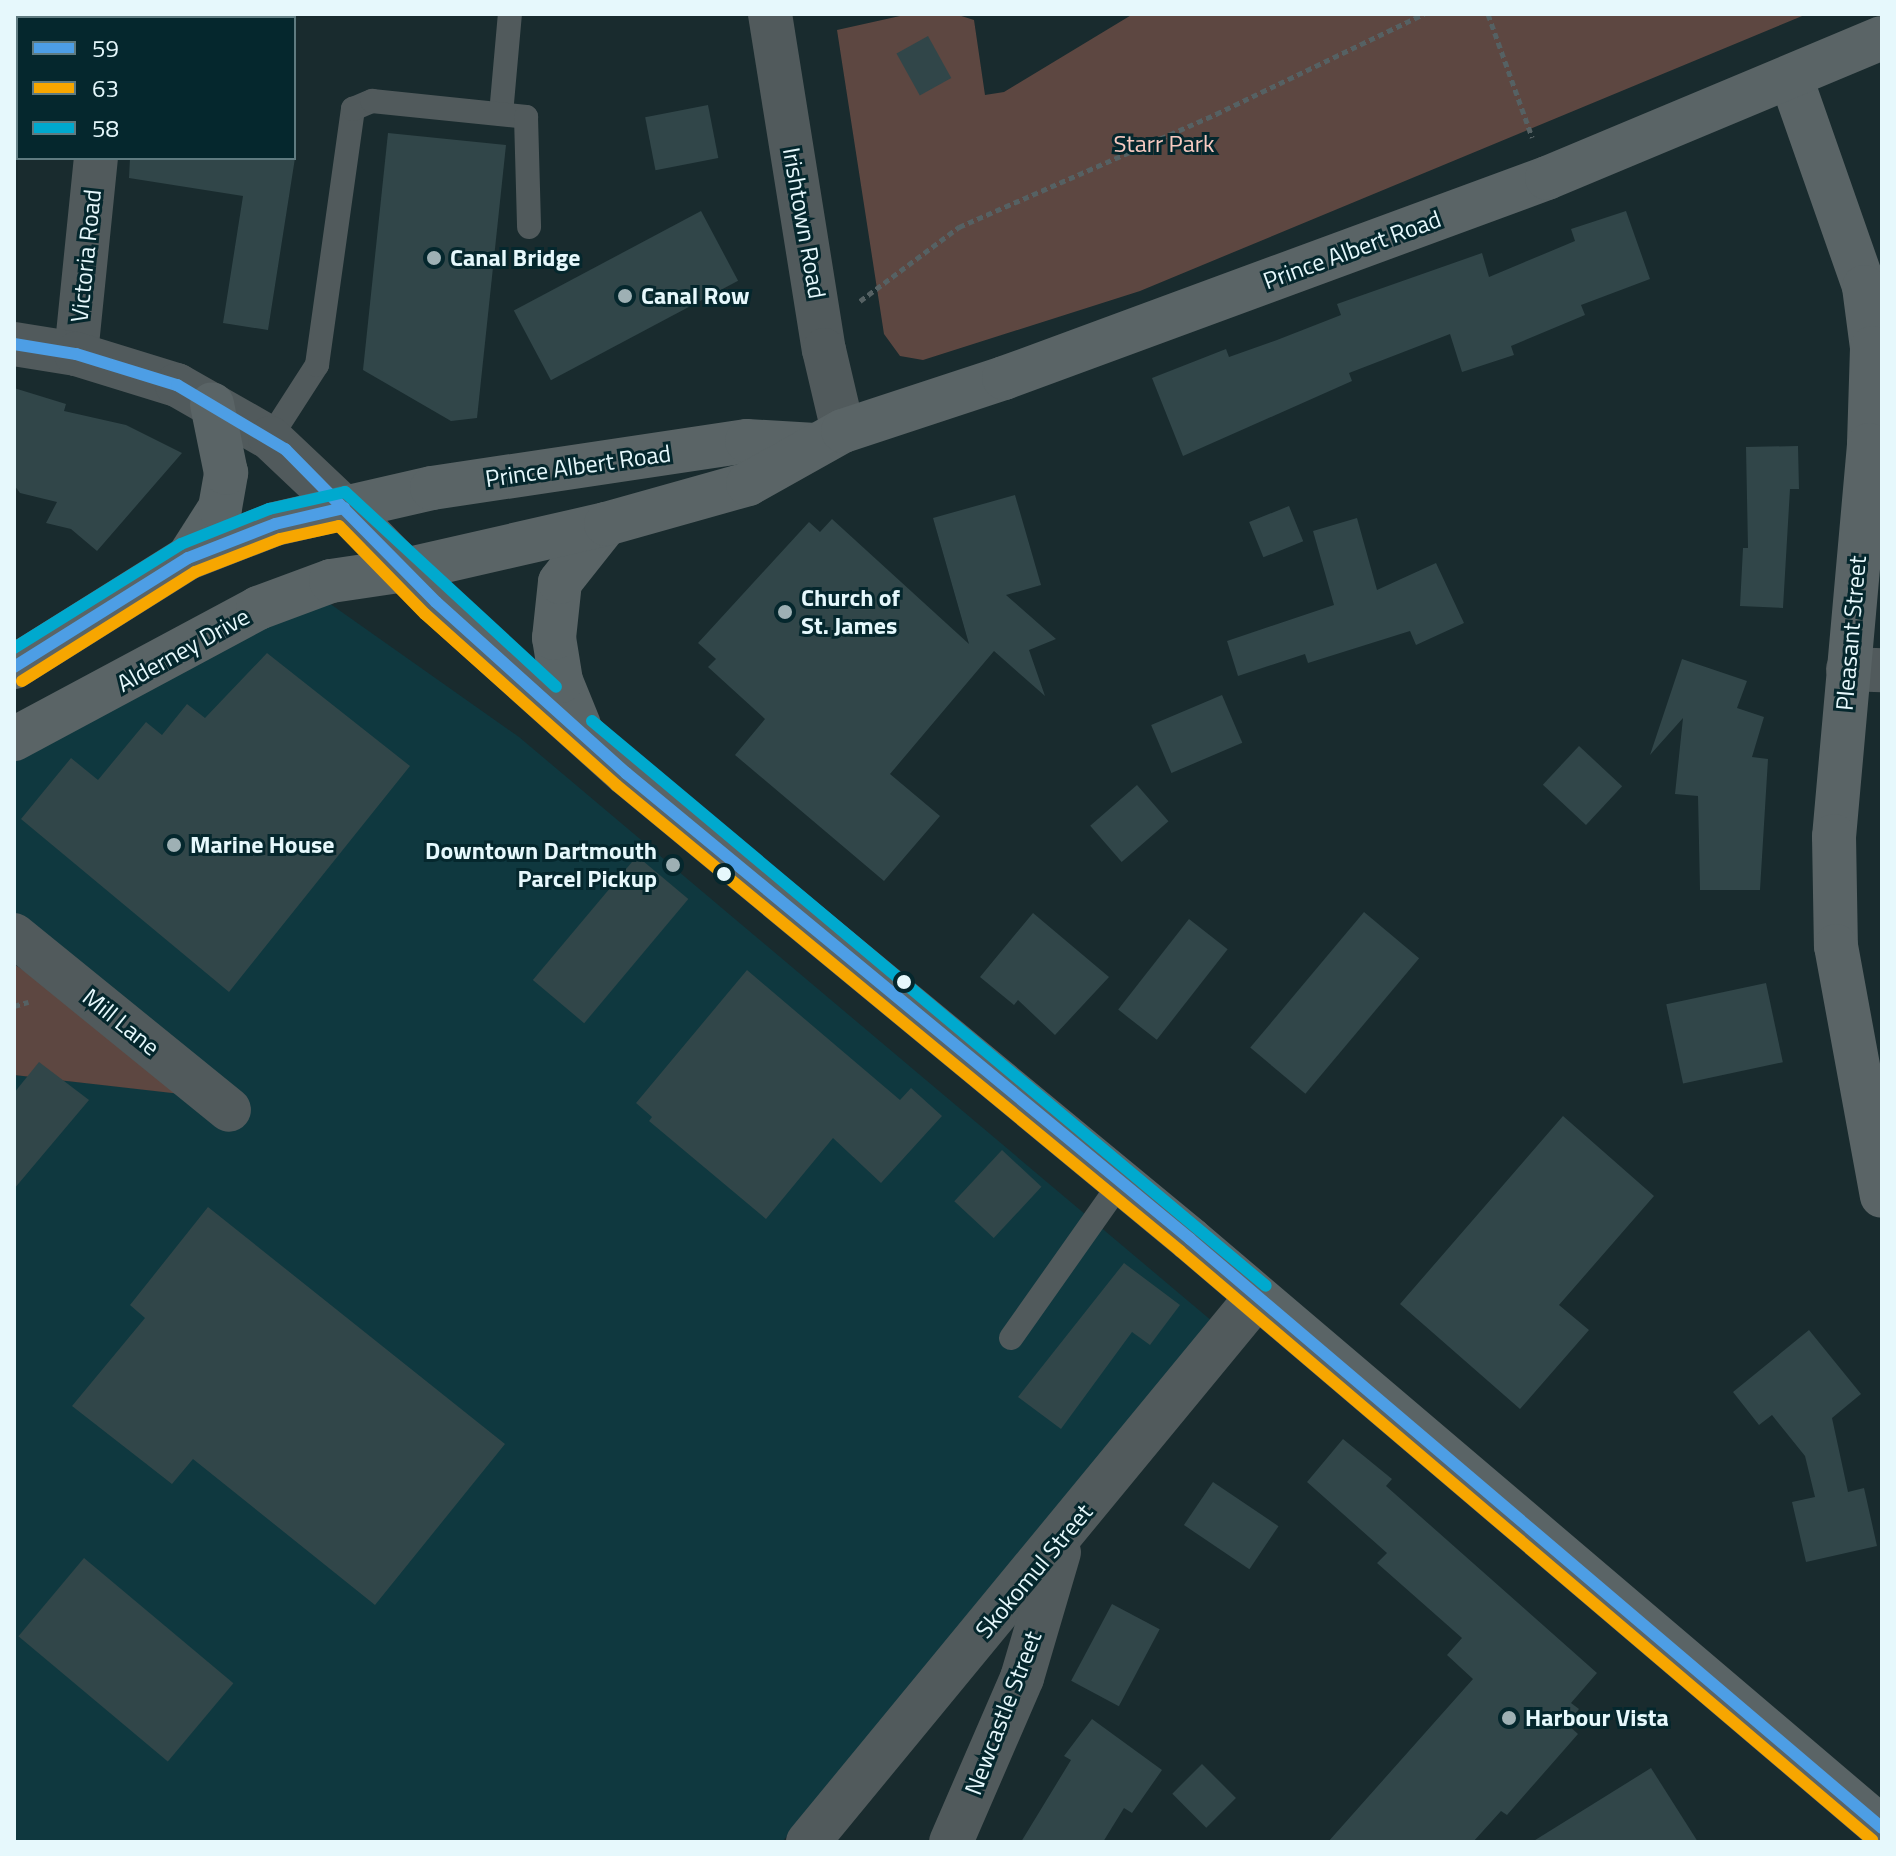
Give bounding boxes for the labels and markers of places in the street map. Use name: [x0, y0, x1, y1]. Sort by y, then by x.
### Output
place label: Canal Bridge: [450, 244, 581, 272]
marker: Canal Bridge: [425, 249, 443, 267]
place label: Canal Row: [641, 282, 750, 310]
marker: Canal Row: [616, 287, 634, 305]
place label: Church of St. James: [801, 584, 900, 640]
marker: Church of St. James: [776, 603, 794, 621]
place label: Marine House: [190, 831, 334, 859]
marker: Marine House: [165, 836, 183, 854]
place label: Downtown Dartmouth Parcel Pickup: [425, 837, 657, 893]
marker: Downtown Dartmouth Parcel Pickup: [664, 856, 682, 874]
unlabelled marker: [716, 866, 732, 882]
unlabelled marker: [896, 974, 912, 990]
place label: Harbour Vista: [1525, 1704, 1669, 1732]
marker: Harbour Vista: [1500, 1709, 1518, 1727]

